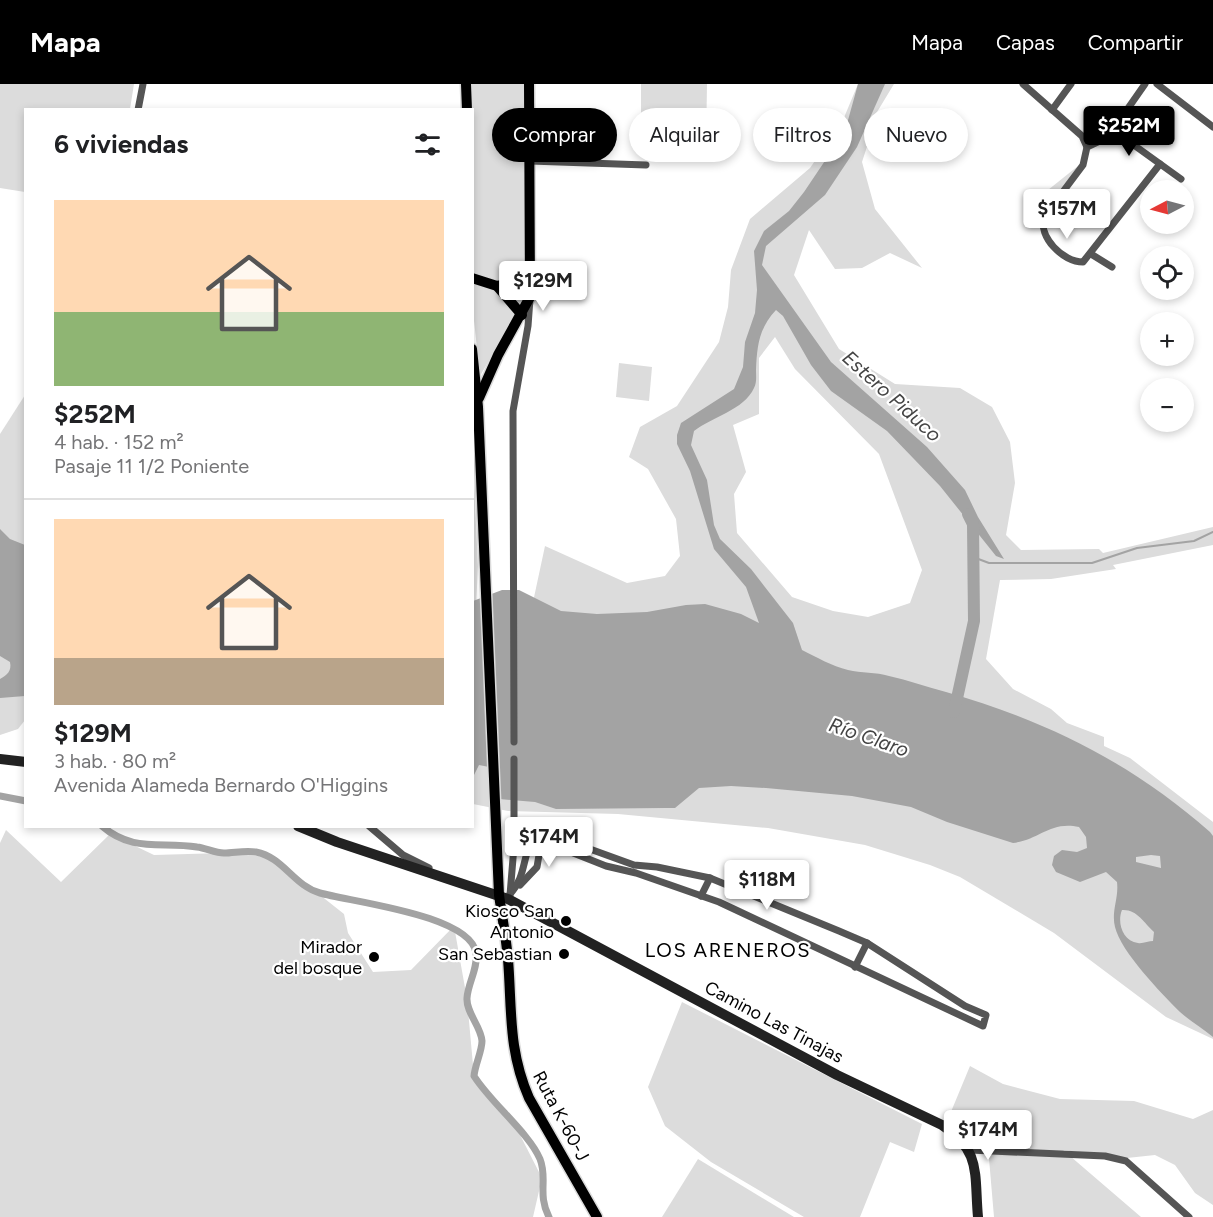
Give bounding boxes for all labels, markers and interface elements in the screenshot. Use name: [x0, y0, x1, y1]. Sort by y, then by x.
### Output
text: Mapa: [30, 25, 101, 59]
text: Mapa: [911, 30, 963, 55]
text: Capas: [996, 30, 1055, 55]
text: Compartir: [1088, 30, 1183, 55]
pin: $252M: [1087, 106, 1171, 157]
chip: Comprar: [492, 108, 617, 162]
chip: Alquilar: [629, 108, 741, 162]
chip: Filtros: [753, 108, 852, 162]
chip: Nuevo: [864, 108, 968, 162]
text: $252M: [1098, 113, 1161, 137]
text: 6 viviendas: [54, 128, 188, 160]
icon: filters: [411, 128, 444, 161]
north arrow: [1140, 180, 1194, 234]
map controls: [1140, 180, 1194, 432]
pin: $157M: [1025, 189, 1109, 240]
text: $157M: [1037, 196, 1097, 220]
icon: home: [195, 239, 303, 347]
button: locate: [1140, 246, 1194, 300]
pin: $129M: [501, 261, 585, 312]
text: $129M: [513, 268, 573, 292]
button: +: [1140, 312, 1194, 366]
water label: Estero Piduco: [838, 345, 947, 447]
button: −: [1140, 378, 1194, 432]
text: $252M: [54, 398, 136, 430]
text: 4 hab. · 152 m²: [54, 430, 184, 454]
text: Pasaje 11 1/2 Poniente: [54, 454, 249, 478]
icon: home: [195, 558, 303, 666]
water label: Río Claro: [826, 712, 912, 762]
text: $129M: [54, 717, 132, 749]
text: 3 hab. · 80 m²: [54, 749, 176, 773]
text: Avenida Alameda Bernardo O'Higgins: [54, 773, 388, 797]
pin: $174M: [507, 817, 591, 868]
text: $174M: [519, 824, 579, 848]
pin: $118M: [725, 860, 809, 911]
text: $118M: [738, 867, 796, 891]
place label: Kiosco San Antonio: [465, 900, 554, 943]
marker: Kiosco San Antonio: [559, 914, 573, 928]
place label: Mirador del bosque: [274, 936, 362, 979]
district label: LOS ARENEROS: [645, 938, 811, 962]
place label: San Sebastian: [438, 943, 552, 965]
marker: San Sebastian: [557, 947, 571, 961]
marker: Mirador del bosque: [367, 950, 381, 964]
street label: Camino Las Tinajas: [701, 976, 847, 1068]
street label: Ruta K-60-J: [528, 1067, 594, 1165]
pin: $174M: [946, 1110, 1030, 1161]
text: $174M: [958, 1117, 1018, 1141]

